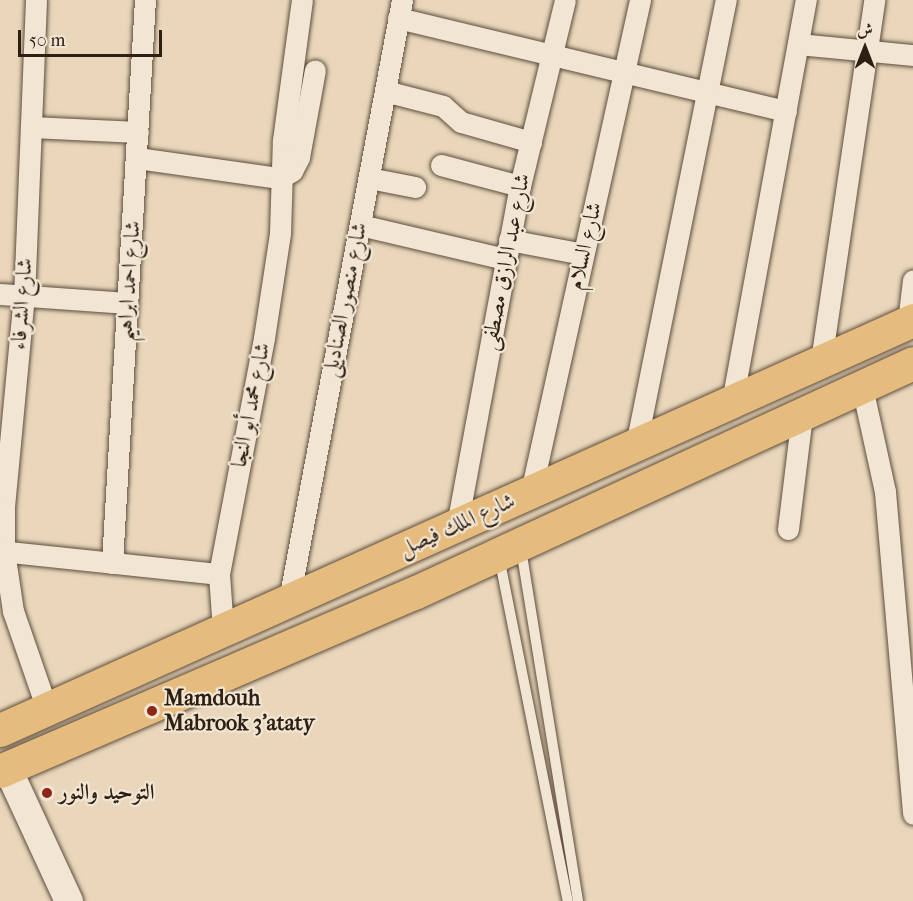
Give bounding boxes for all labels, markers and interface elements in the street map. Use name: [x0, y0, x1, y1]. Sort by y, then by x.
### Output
scale bar: [21, 18, 165, 56]
north arrow: [835, 18, 895, 78]
text: ش: [857, 20, 873, 39]
text: 50 m: [29, 30, 65, 51]
street label: شارع عبد الرازق مصطفى: [476, 171, 536, 353]
street label: شارع السلام: [562, 200, 608, 292]
street label: شارع احمد ابراهيم: [112, 220, 146, 342]
street label: شارع منصور الصناديلى: [317, 220, 373, 380]
street label: شارع الشرفاء: [6, 257, 38, 351]
street label: شارع محمد أبو النجا: [226, 340, 276, 470]
street label: شارع الملك فيصل: [395, 488, 519, 562]
place label: Mamdouh Mabrook 3'ataty: [164, 685, 314, 736]
marker: Mamdouh Mabrook 3'ataty: [145, 704, 159, 718]
place label: التوحيد والنور: [59, 780, 155, 806]
marker: التوحيد والنور: [40, 786, 54, 800]

